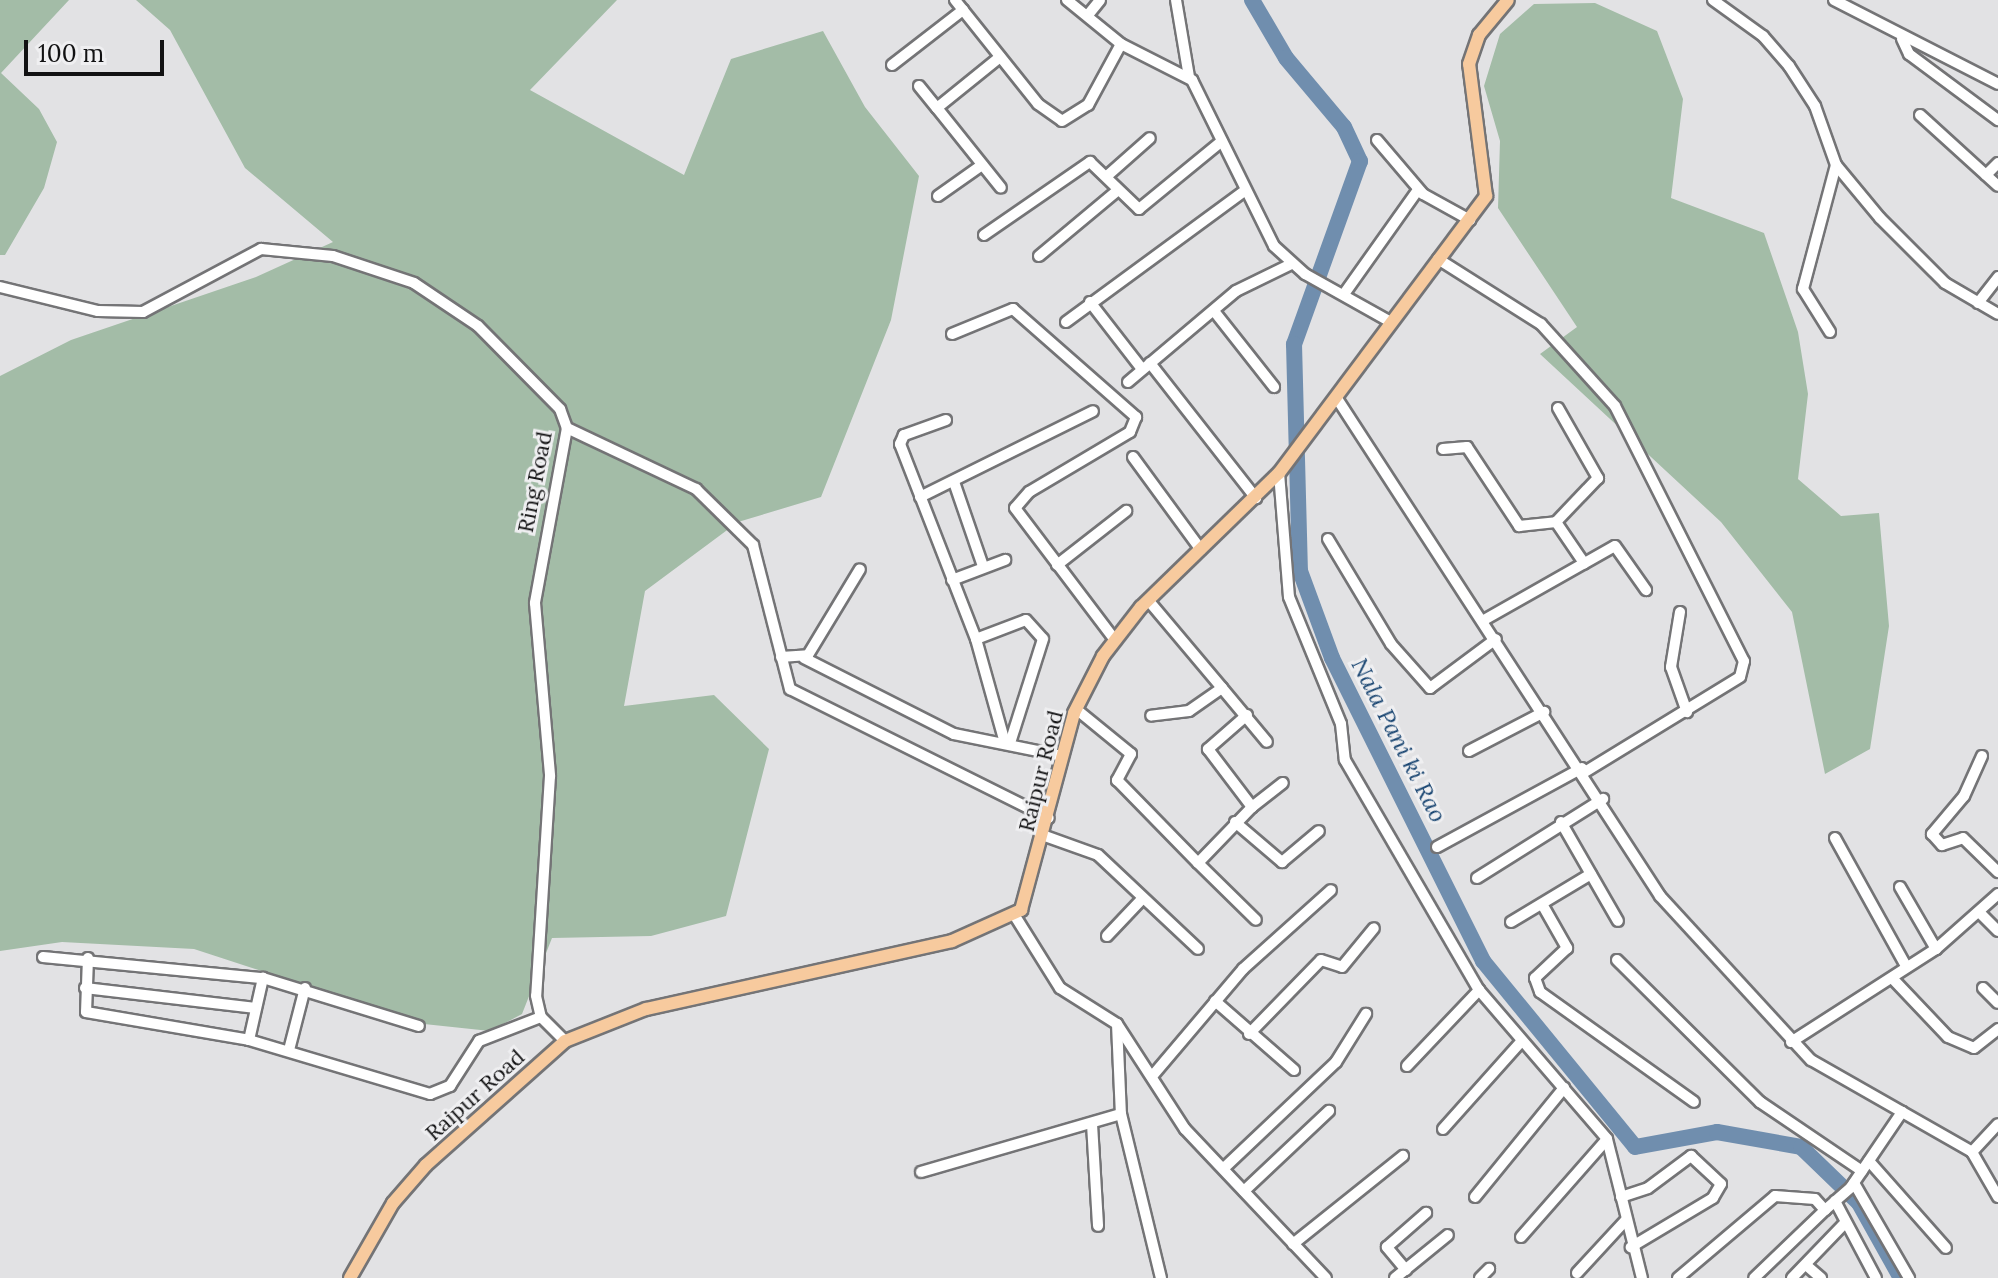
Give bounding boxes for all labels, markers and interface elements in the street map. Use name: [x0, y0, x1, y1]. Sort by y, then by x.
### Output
scale bar: [28, 24, 168, 74]
text: 100 m: [38, 38, 104, 69]
street label: Ring Road: [512, 429, 558, 535]
water label: Nala Pani ki Rao: [1345, 653, 1453, 827]
street label: Raipur Road: [1013, 708, 1069, 834]
street label: Raipur Road: [420, 1044, 530, 1146]

